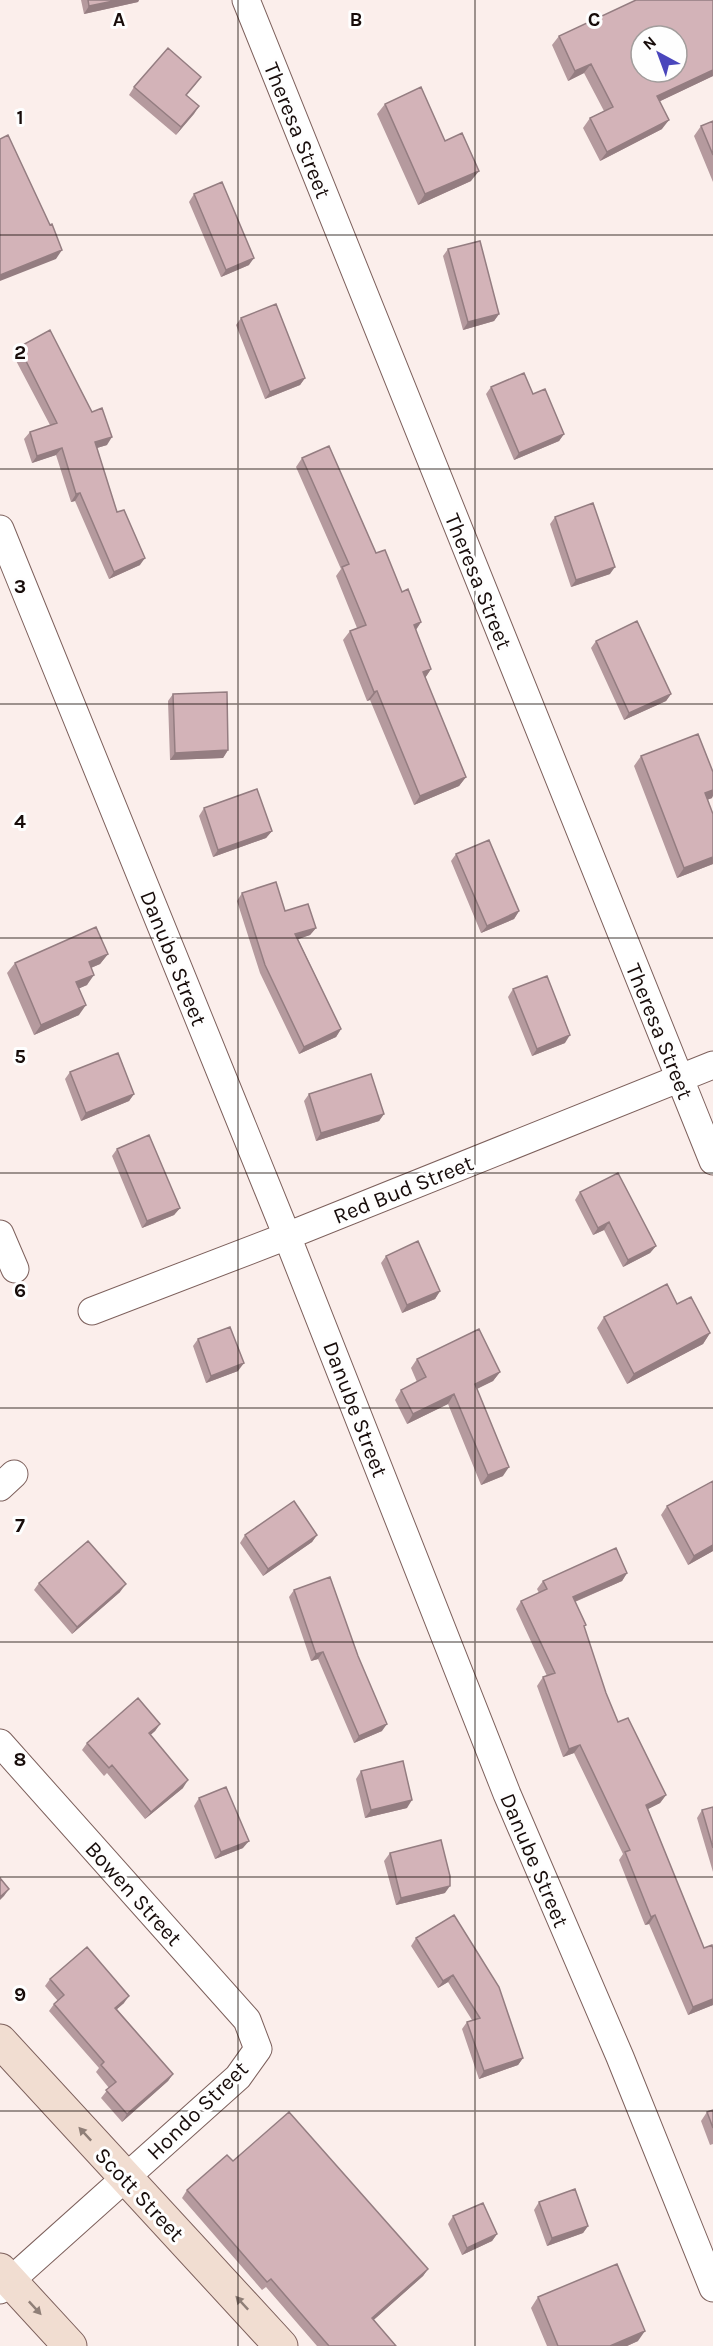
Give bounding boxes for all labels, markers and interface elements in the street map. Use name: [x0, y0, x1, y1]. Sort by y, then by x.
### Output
text: A: [113, 8, 126, 31]
text: B: [350, 8, 362, 31]
text: C: [588, 8, 600, 31]
north arrow: [629, 24, 689, 84]
text: N: [639, 32, 660, 54]
street label: Theresa Street: [258, 59, 336, 202]
text: 1: [16, 106, 24, 129]
text: 2: [14, 341, 26, 364]
street label: Theresa Street: [439, 510, 517, 653]
text: 3: [14, 575, 26, 598]
text: 4: [14, 810, 26, 833]
street label: Danube Street: [134, 887, 212, 1030]
street label: Theresa Street: [620, 960, 698, 1103]
text: 5: [14, 1045, 26, 1068]
street label: Red Bud Street: [330, 1150, 477, 1230]
text: 6: [14, 1279, 26, 1302]
street label: Danube Street: [317, 1338, 393, 1481]
text: 7: [15, 1514, 25, 1537]
text: 8: [14, 1748, 26, 1771]
street label: Danube Street: [494, 1789, 574, 1931]
street label: Bowen Street: [79, 1836, 187, 1951]
text: 9: [14, 1983, 26, 2006]
street label: Hondo Street: [142, 2056, 254, 2165]
one-way arrow: [78, 2127, 92, 2142]
street label: Scott Street: [89, 2142, 189, 2247]
one-way arrow: [235, 2296, 249, 2310]
one-way arrow: [28, 2300, 41, 2315]

